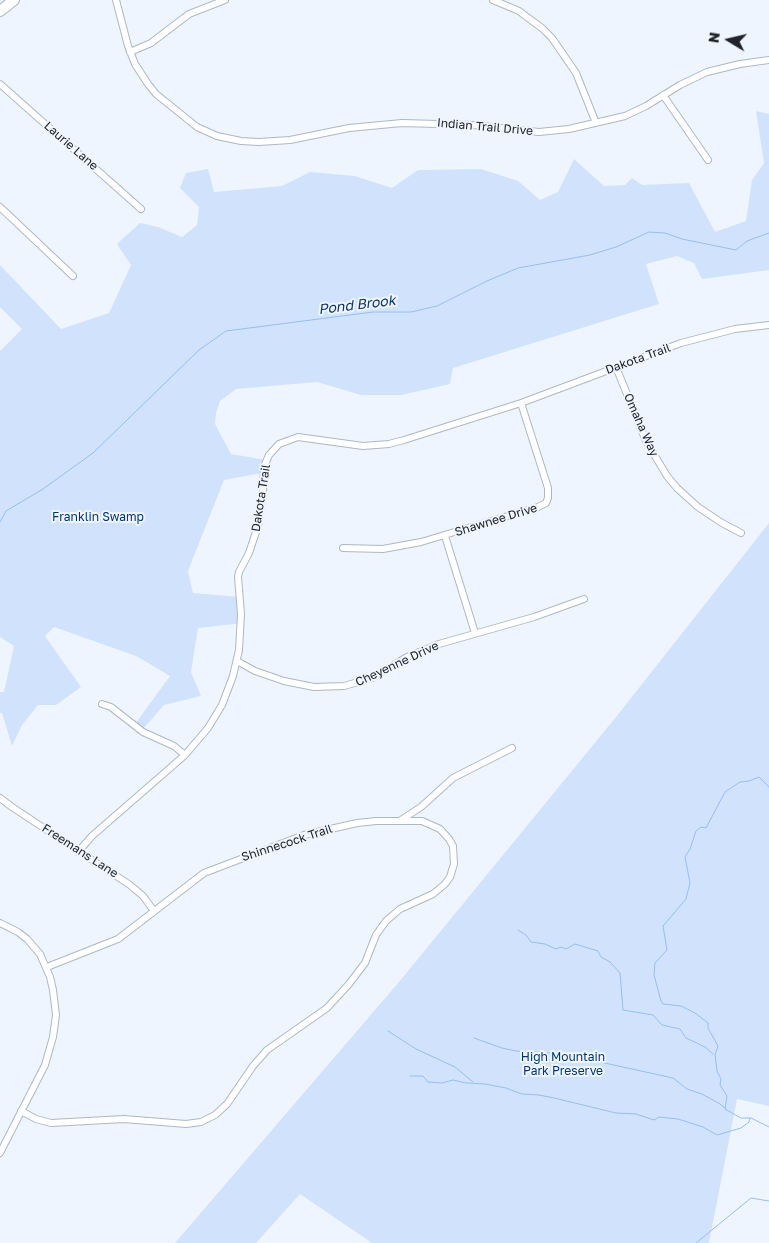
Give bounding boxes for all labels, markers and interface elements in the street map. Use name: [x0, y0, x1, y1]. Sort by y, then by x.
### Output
north arrow: [704, 15, 754, 65]
text: N: [704, 31, 723, 44]
street label: Indian Trail Drive: [436, 116, 534, 138]
street label: Laurie Lane: [41, 119, 101, 173]
water label: Pond Brook: [317, 292, 397, 318]
street label: Dakota Trail: [603, 341, 673, 377]
street label: Omaha Way: [621, 391, 661, 459]
street label: Dakota Trail: [249, 463, 273, 533]
street label: Shawnee Drive: [453, 501, 539, 539]
park label: Franklin Swamp: [52, 510, 144, 524]
street label: Cheyenne Drive: [353, 638, 441, 690]
street label: Freemans Lane: [39, 821, 121, 881]
street label: Shinnecock Trail: [240, 822, 334, 864]
park label: High Mountain Park Preserve: [521, 1050, 605, 1078]

